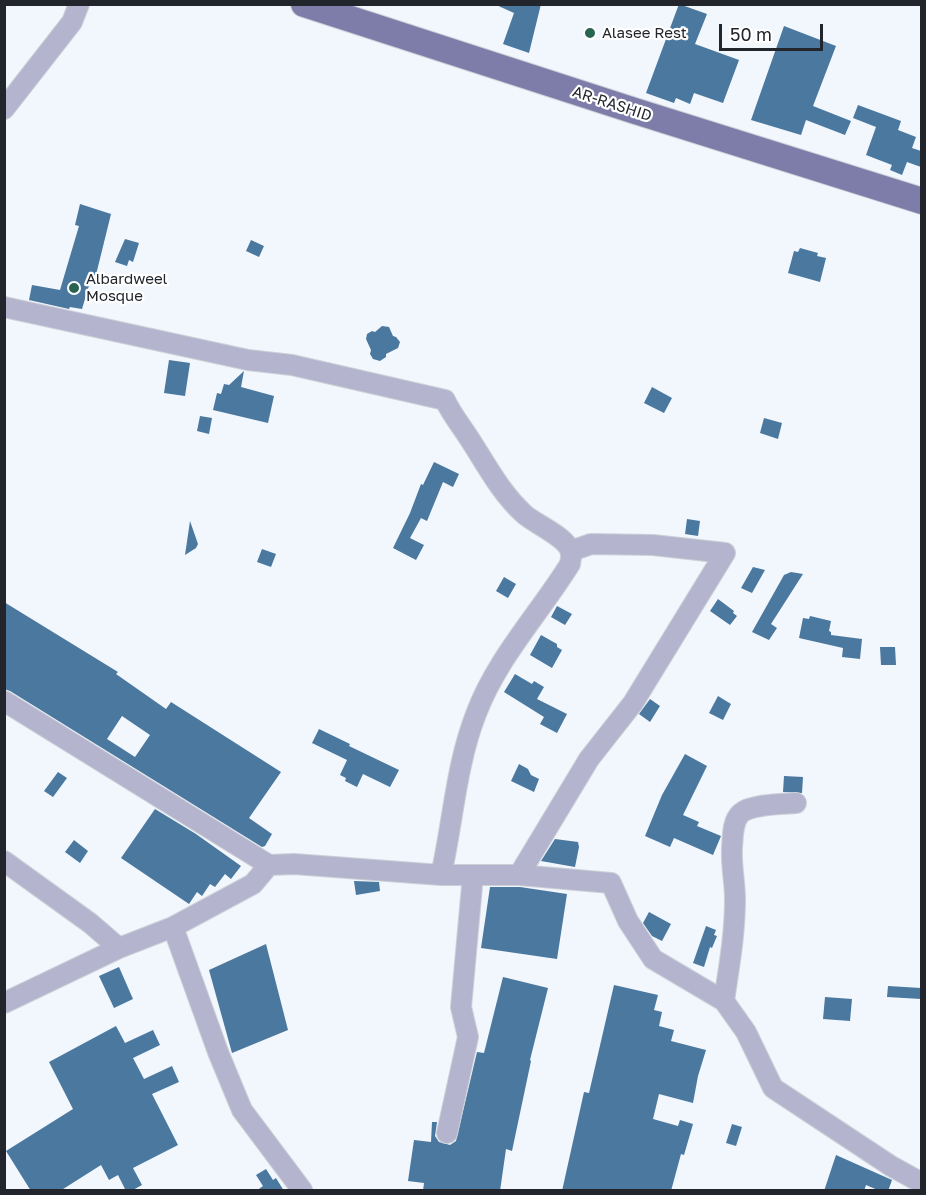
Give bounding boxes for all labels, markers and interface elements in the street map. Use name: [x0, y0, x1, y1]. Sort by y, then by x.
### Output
scale bar: [722, 12, 826, 50]
text: 50 m: [730, 23, 772, 45]
place label: Alasee Rest: [602, 24, 687, 42]
marker: Alasee Rest: [583, 26, 597, 40]
street label: AR-RASHID: [570, 83, 654, 125]
place label: Albardweel Mosque: [86, 270, 167, 305]
marker: Albardweel Mosque: [67, 281, 81, 295]

